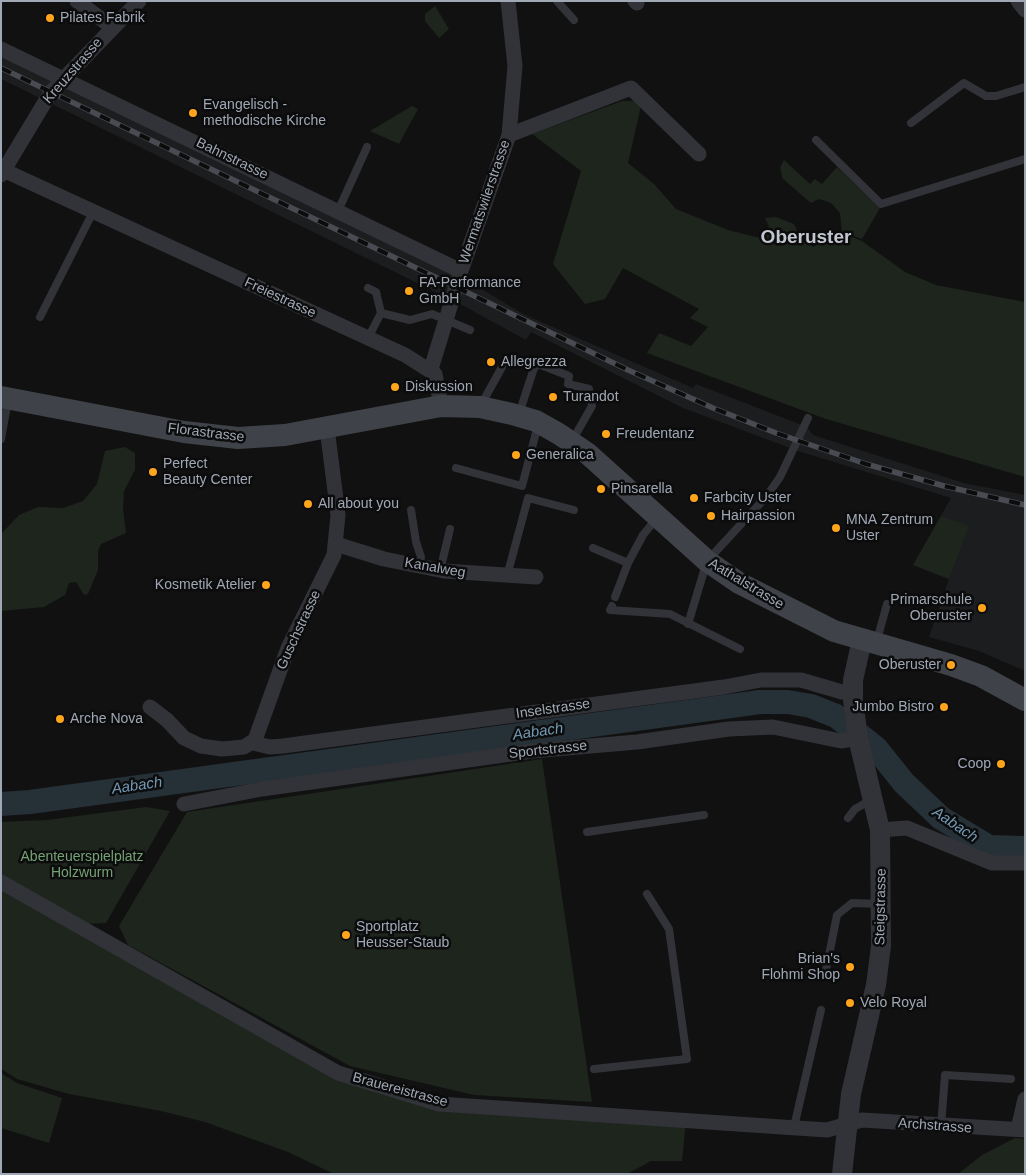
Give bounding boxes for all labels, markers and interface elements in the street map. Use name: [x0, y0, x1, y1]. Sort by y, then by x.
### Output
place label: Pilates Fabrik: [60, 10, 145, 26]
marker: Pilates Fabrik: [44, 12, 56, 24]
street label: Kreuzstrasse: [40, 35, 106, 107]
place label: Evangelisch - methodische Kirche: [203, 97, 326, 130]
marker: Evangelisch - methodische Kirche: [187, 107, 199, 119]
street label: Bahnstrasse: [193, 134, 271, 184]
street label: Wermatswilerstrasse: [456, 138, 514, 266]
district label: Oberuster: [761, 227, 851, 249]
street label: Freiestrasse: [242, 274, 318, 322]
place label: FA-Performance GmbH: [419, 275, 521, 308]
marker: FA-Performance GmbH: [403, 285, 415, 297]
place label: Allegrezza: [501, 354, 566, 370]
marker: Allegrezza: [485, 356, 497, 368]
place label: Diskussion: [405, 379, 473, 395]
marker: Diskussion: [389, 381, 401, 393]
place label: Turandot: [563, 389, 619, 405]
marker: Turandot: [547, 391, 559, 403]
street label: Florastrasse: [167, 420, 245, 446]
place label: Freudentanz: [616, 426, 695, 442]
marker: Freudentanz: [600, 428, 612, 440]
place label: Generalica: [526, 447, 594, 463]
marker: Generalica: [510, 449, 522, 461]
place label: Perfect Beauty Center: [163, 456, 252, 488]
marker: Perfect Beauty Center: [147, 466, 159, 478]
place label: Pinsarella: [611, 481, 672, 497]
marker: Pinsarella: [595, 483, 607, 495]
place label: Farbcity Uster: [704, 490, 791, 506]
marker: Farbcity Uster: [688, 492, 700, 504]
place label: All about you: [318, 496, 399, 512]
marker: All about you: [302, 498, 314, 510]
place label: Hairpassion: [721, 508, 795, 524]
marker: Hairpassion: [705, 510, 717, 522]
place label: MNA Zentrum Uster: [846, 512, 933, 544]
marker: MNA Zentrum Uster: [830, 522, 842, 534]
street label: Kanalweg: [403, 554, 467, 582]
street label: Aathalstrasse: [705, 555, 787, 613]
place label: Kosmetik Atelier: [155, 577, 256, 593]
marker: Kosmetik Atelier: [260, 579, 272, 591]
street label: Guschstrasse: [273, 588, 325, 672]
place label: Primarschule Oberuster: [890, 592, 972, 624]
marker: Primarschule Oberuster: [976, 602, 988, 614]
place label: Oberuster: [879, 657, 941, 673]
marker: Oberuster: [945, 659, 957, 671]
street label: Inselstrasse: [515, 695, 591, 723]
place label: Jumbo Bistro: [852, 699, 934, 715]
marker: Jumbo Bistro: [938, 701, 950, 713]
place label: Arche Nova: [70, 711, 143, 727]
marker: Arche Nova: [54, 713, 66, 725]
water label: Aabach: [512, 720, 564, 744]
street label: Sportstrasse: [508, 738, 588, 762]
place label: Coop: [958, 756, 991, 772]
marker: Coop: [995, 758, 1007, 770]
water label: Aabach: [111, 774, 163, 798]
water label: Aabach: [929, 803, 981, 847]
park label: Abenteuerspielplatz Holzwurm: [21, 849, 143, 882]
street label: Steigstrasse: [872, 868, 890, 946]
place label: Sportplatz Heusser-Staub: [356, 919, 449, 952]
marker: Sportplatz Heusser-Staub: [340, 929, 352, 941]
place label: Brian's Flohmi Shop: [761, 951, 840, 984]
marker: Brian's Flohmi Shop: [844, 961, 856, 973]
place label: Velo Royal: [860, 995, 927, 1011]
marker: Velo Royal: [844, 997, 856, 1009]
street label: Brauereistrasse: [350, 1069, 450, 1111]
street label: Archstrasse: [898, 1115, 972, 1137]

